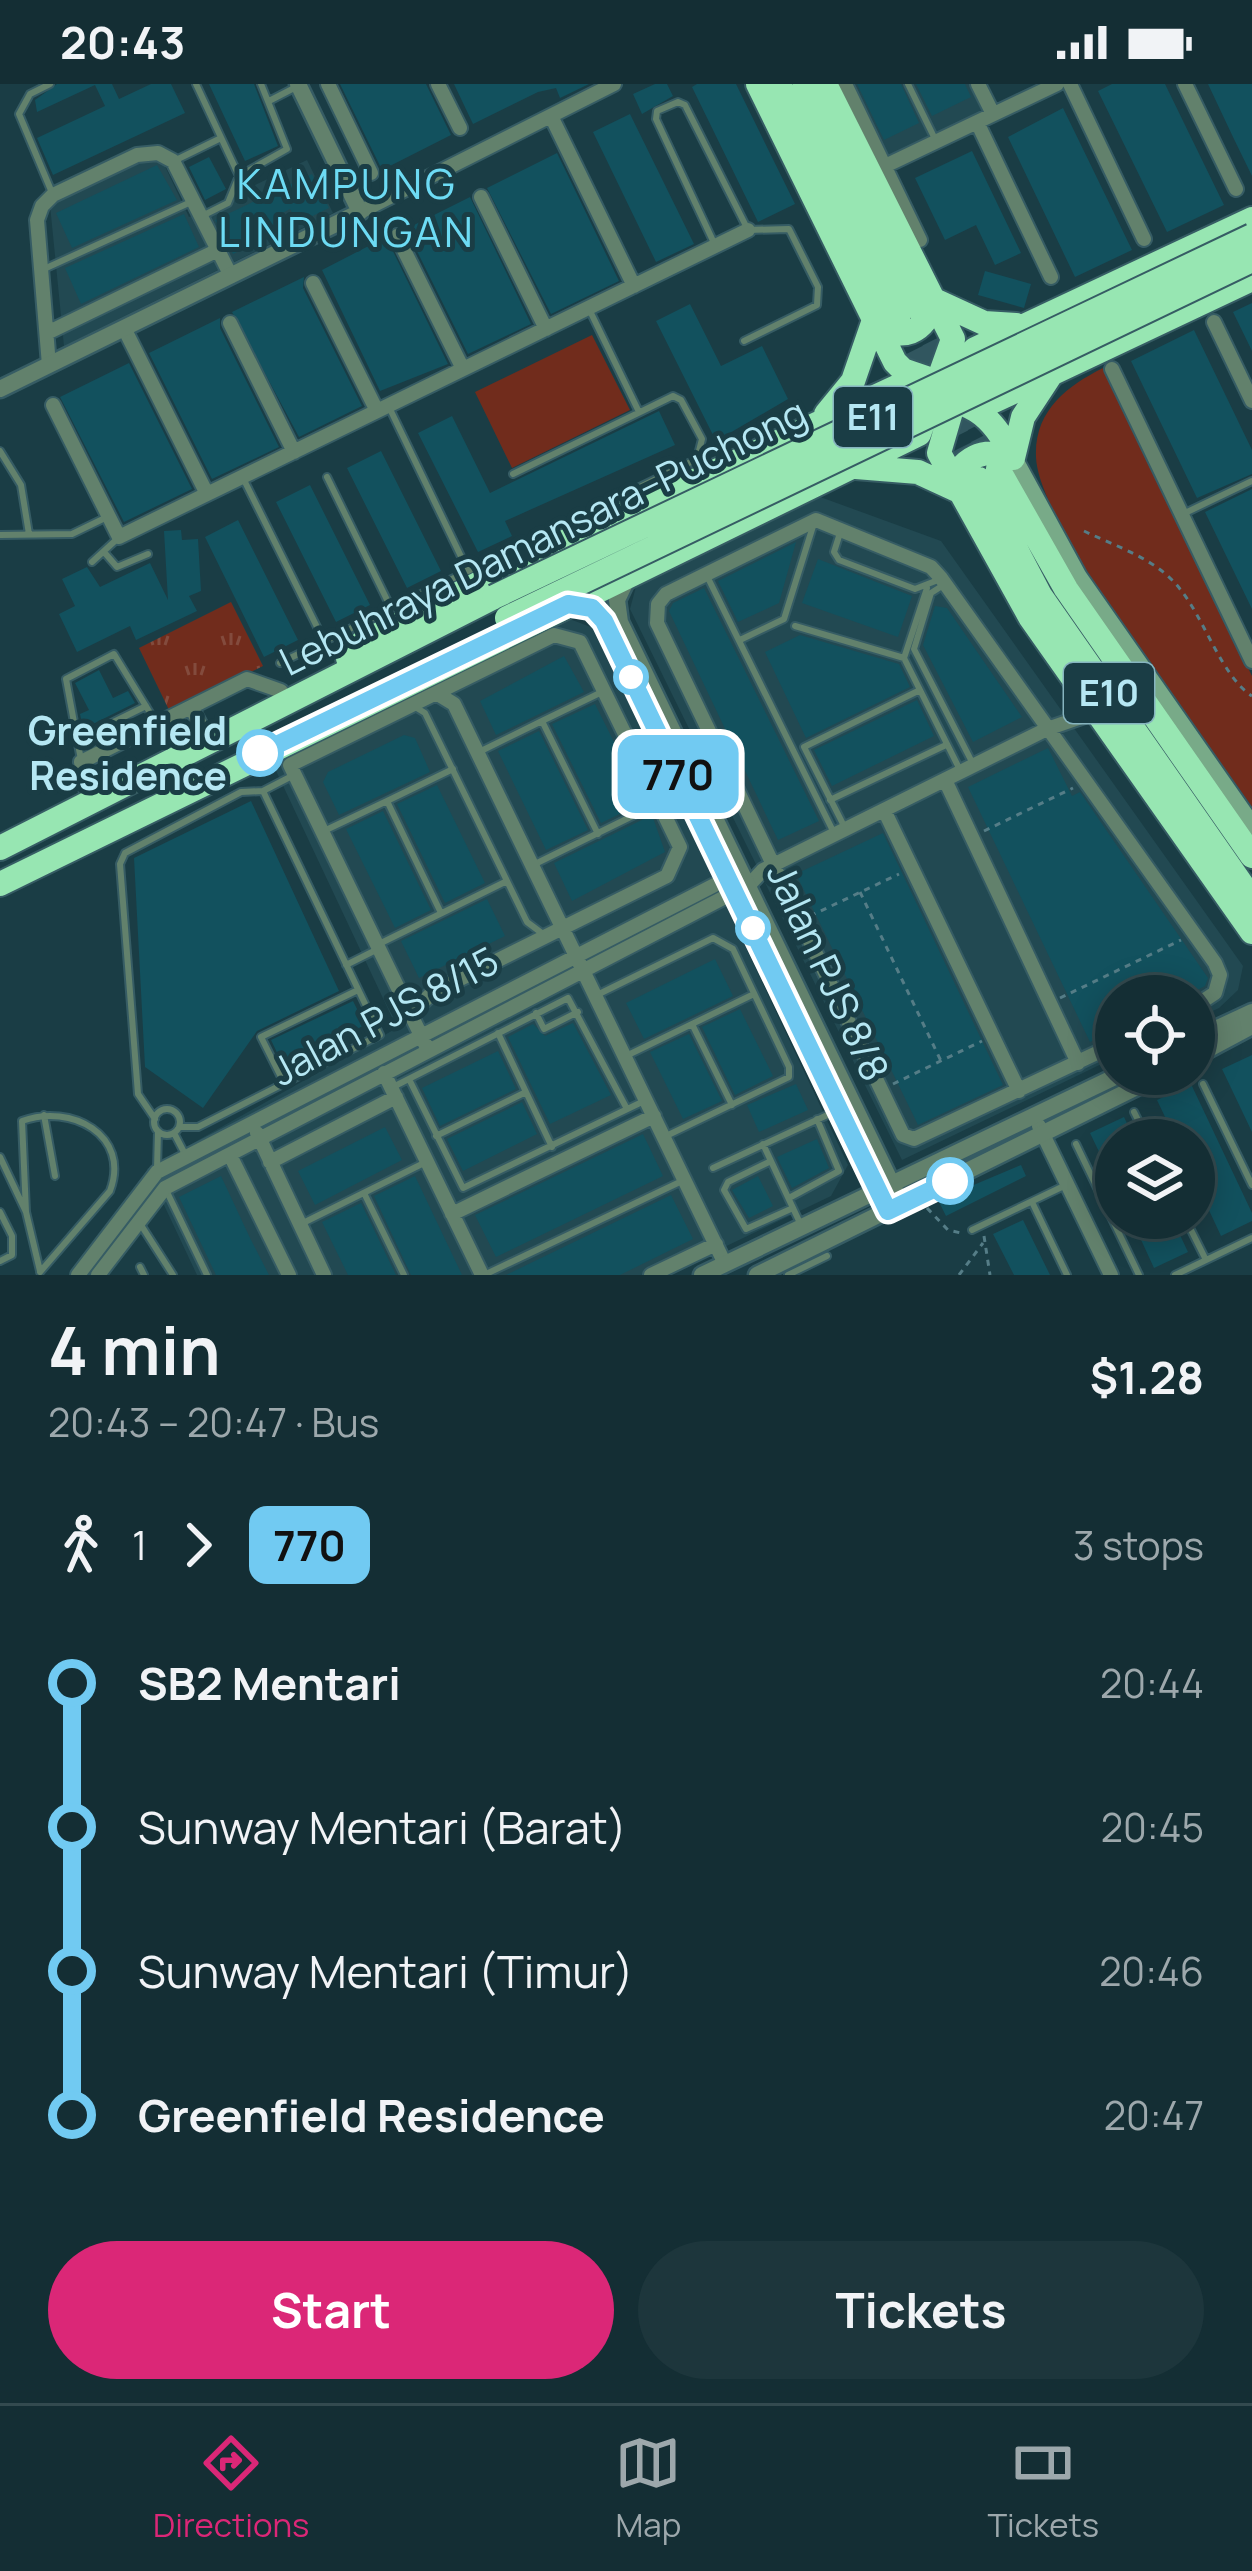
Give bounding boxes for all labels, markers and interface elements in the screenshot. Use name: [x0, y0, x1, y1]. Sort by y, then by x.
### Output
text: 20:43: [60, 11, 185, 73]
district label: KAMPUNG LINDUNGAN: [218, 154, 476, 260]
street label: Lebuhraya Damansara–Puchong: [270, 385, 815, 687]
road number: E11: [834, 387, 912, 447]
unlabelled marker: [615, 661, 647, 693]
road number: E10: [1064, 663, 1154, 723]
place label: Greenfield Residence: [28, 703, 227, 802]
marker: Greenfield Residence: [238, 731, 282, 775]
line badge: 770: [609, 735, 747, 813]
text: 770: [642, 745, 714, 803]
street label: Jalan PJS 8/8: [755, 854, 903, 1089]
unlabelled marker: [737, 912, 769, 944]
street label: Jalan PJS 8/15: [262, 933, 507, 1098]
map controls: [1095, 975, 1215, 1239]
button: locate: [1095, 975, 1215, 1095]
button: layers: [1095, 1119, 1215, 1239]
unlabelled marker: [928, 1159, 972, 1203]
text: 4 min: [48, 1305, 221, 1395]
text: $1.28: [1090, 1346, 1204, 1408]
text: 20:43 – 20:47 · Bus: [48, 1395, 379, 1449]
icon: walk: [48, 1512, 114, 1578]
icon: forward: [165, 1512, 231, 1578]
text: 770: [273, 1516, 346, 1574]
text: 1: [132, 1518, 147, 1572]
text: 3 stops: [1073, 1518, 1204, 1572]
text: SB2 Mentari: [138, 1652, 401, 1714]
text: 20:44: [1100, 1656, 1204, 1710]
text: Sunway Mentari (Barat): [138, 1796, 627, 1858]
text: 20:45: [1101, 1800, 1204, 1854]
text: Sunway Mentari (Timur): [138, 1940, 634, 2002]
text: 20:46: [1099, 1944, 1204, 1998]
text: Greenfield Residence: [138, 2084, 605, 2146]
text: 20:47: [1104, 2088, 1204, 2142]
button: Start: [48, 2241, 614, 2379]
button: Tickets: [638, 2241, 1204, 2379]
tab: Directions: [153, 2430, 309, 2547]
tab: Map: [615, 2430, 681, 2547]
tab: Tickets: [987, 2430, 1099, 2547]

